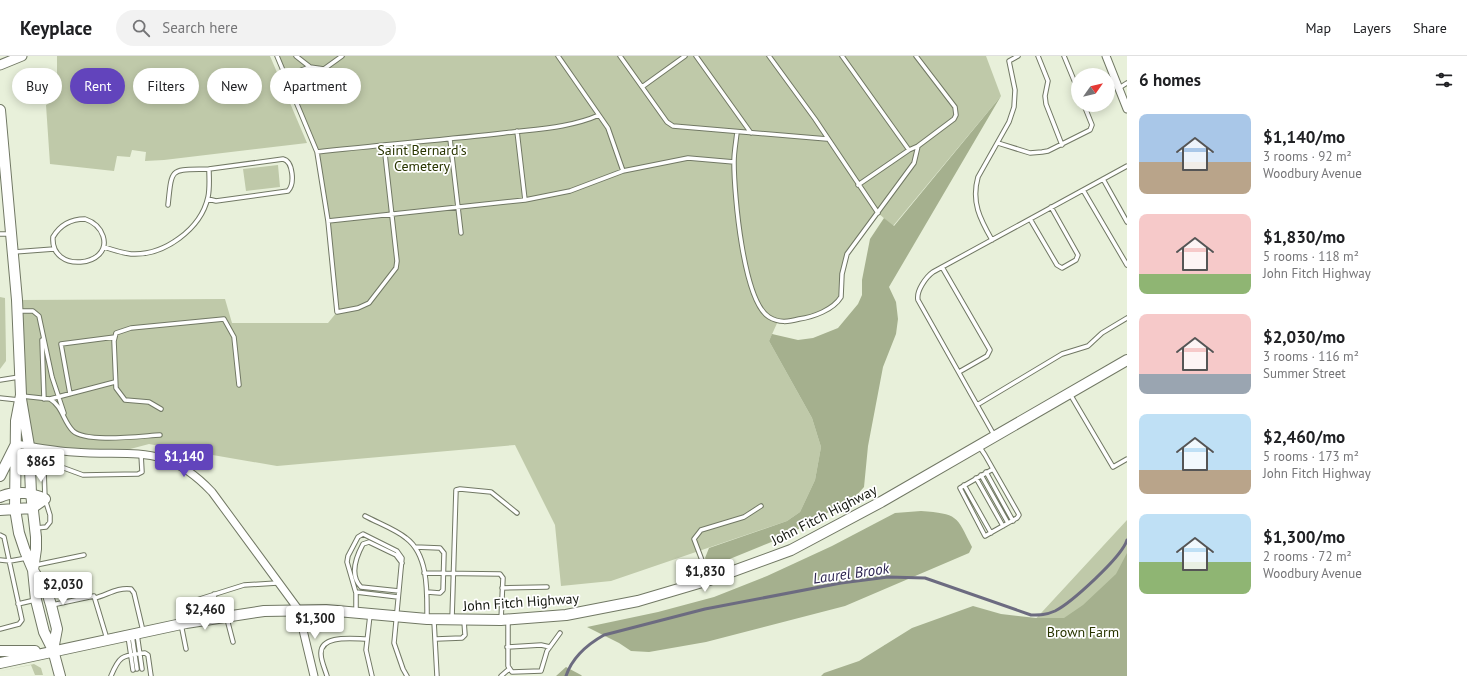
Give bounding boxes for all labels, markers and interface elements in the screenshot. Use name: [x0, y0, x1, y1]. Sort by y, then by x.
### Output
search box: [116, 10, 396, 46]
text: Keyplace: [20, 16, 92, 40]
icon: search: [130, 17, 152, 39]
text: Search here: [162, 18, 238, 37]
text: Map: [1305, 19, 1331, 37]
text: Layers: [1353, 19, 1391, 37]
text: Share: [1413, 19, 1447, 37]
chip: Buy: [12, 68, 62, 104]
chip: Rent: [70, 68, 125, 104]
chip: Filters: [133, 68, 199, 104]
chip: New: [207, 68, 262, 104]
chip: Apartment: [270, 68, 361, 104]
north arrow: [1071, 68, 1115, 112]
map controls: [1071, 68, 1115, 112]
text: 6 homes: [1139, 69, 1201, 91]
icon: filters: [1433, 69, 1455, 91]
text: $1,140/mo: [1263, 126, 1345, 148]
icon: home: [1171, 130, 1219, 178]
park label: Saint Bernard's Cemetery: [377, 141, 467, 175]
text: 3 rooms · 92 m²: [1263, 148, 1352, 165]
text: Woodbury Avenue: [1263, 165, 1362, 182]
text: $1,830/mo: [1263, 226, 1345, 248]
icon: home: [1171, 230, 1219, 278]
text: 5 rooms · 118 m²: [1263, 248, 1359, 265]
text: John Fitch Highway: [1263, 265, 1371, 282]
text: $2,030/mo: [1263, 326, 1345, 348]
icon: home: [1171, 330, 1219, 378]
text: 3 rooms · 116 m²: [1263, 348, 1359, 365]
text: Summer Street: [1263, 365, 1346, 382]
text: $2,460/mo: [1263, 426, 1345, 448]
icon: home: [1171, 430, 1219, 478]
pin: $1,140: [151, 444, 217, 478]
text: $1,140: [164, 448, 204, 465]
text: 5 rooms · 173 m²: [1263, 448, 1359, 465]
pin: $865: [17, 449, 65, 483]
text: $865: [26, 453, 56, 470]
text: John Fitch Highway: [1263, 465, 1371, 482]
street label: John Fitch Highway: [767, 480, 880, 550]
text: $1,300/mo: [1263, 526, 1345, 548]
icon: home: [1171, 530, 1219, 578]
text: 2 rooms · 72 m²: [1263, 548, 1352, 565]
water label: Laurel Brook: [812, 558, 892, 588]
pin: $1,830: [672, 559, 738, 593]
text: $1,830: [685, 563, 725, 580]
text: Woodbury Avenue: [1263, 565, 1362, 582]
pin: $2,030: [30, 572, 96, 606]
text: $2,030: [43, 576, 83, 593]
street label: John Fitch Highway: [462, 589, 580, 615]
pin: $2,460: [172, 597, 238, 631]
text: $2,460: [185, 601, 225, 618]
pin: $1,300: [282, 606, 348, 640]
text: $1,300: [295, 610, 335, 627]
park label: Brown Farm: [1047, 623, 1119, 641]

